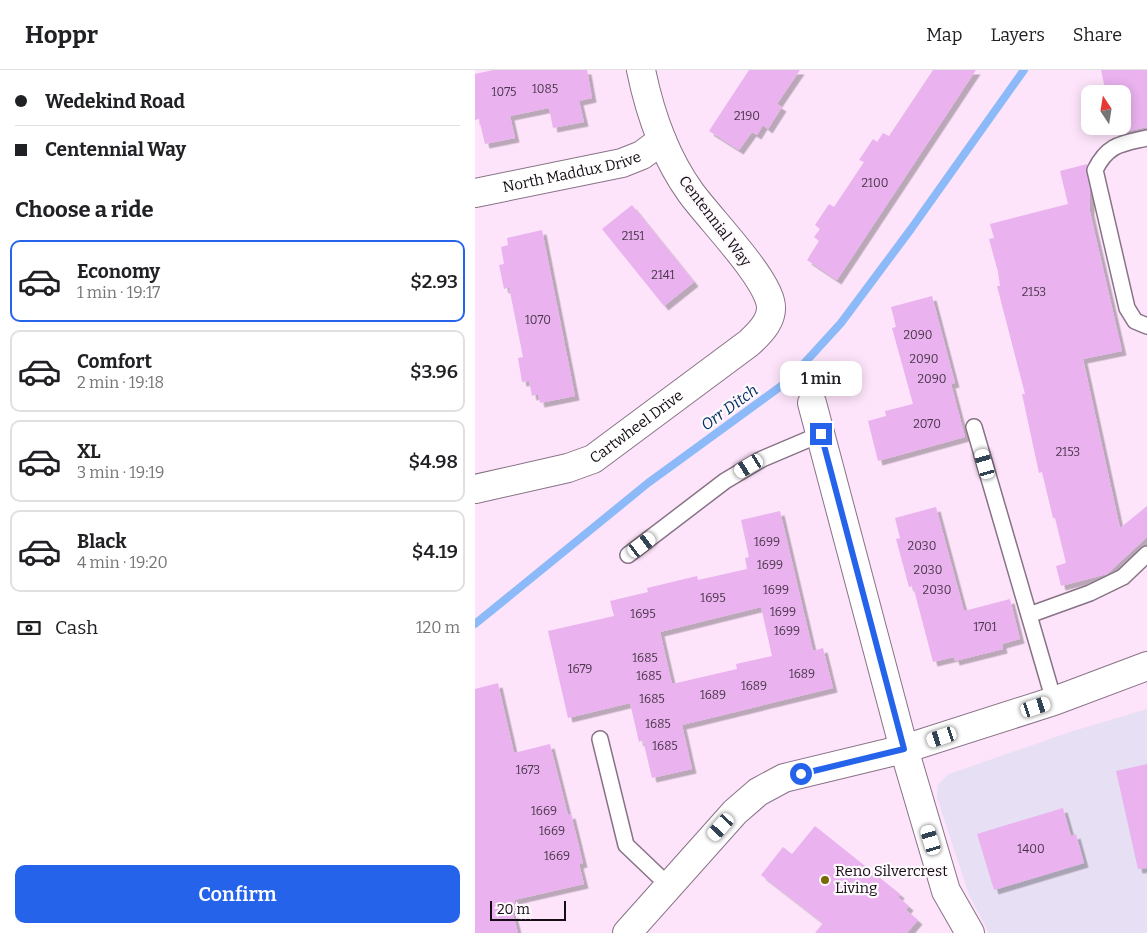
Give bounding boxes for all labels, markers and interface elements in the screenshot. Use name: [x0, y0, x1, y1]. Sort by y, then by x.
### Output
text: Hoppr: [25, 21, 98, 49]
text: Map: [926, 24, 962, 46]
text: Layers: [990, 24, 1045, 46]
text: Share: [1073, 24, 1122, 46]
house number: 1085: [532, 82, 558, 96]
house number: 1075: [492, 85, 516, 99]
north arrow: [1081, 85, 1131, 135]
map controls: [1081, 85, 1131, 135]
text: Wedekind Road: [45, 90, 185, 113]
house number: 2190: [734, 109, 760, 123]
text: Centennial Way: [45, 138, 186, 161]
street label: North Maddux Drive: [501, 147, 644, 196]
street label: Centennial Way: [675, 172, 755, 270]
house number: 2100: [862, 176, 888, 190]
text: Choose a ride: [15, 196, 154, 223]
house number: 2151: [622, 229, 644, 243]
icon: car: [17, 259, 62, 304]
text: Economy: [77, 260, 160, 283]
house number: 2141: [651, 268, 675, 282]
text: $2.93: [410, 270, 458, 293]
text: 1 min · 19:17: [77, 283, 160, 302]
house number: 2153: [1022, 285, 1046, 299]
house number: 1070: [525, 313, 551, 327]
house number: 2090: [904, 328, 932, 342]
icon: car: [17, 349, 62, 394]
text: Comfort: [77, 350, 152, 373]
house number: 2090: [910, 352, 938, 366]
text: $3.96: [410, 360, 458, 383]
callout: 1 min: [780, 362, 862, 396]
text: 1 min: [801, 369, 841, 388]
house number: 2090: [918, 372, 946, 386]
text: 2 min · 19:18: [77, 373, 164, 392]
water label: Orr Ditch: [697, 380, 761, 434]
street label: Cartwheel Drive: [586, 386, 687, 467]
house number: 2070: [913, 417, 941, 431]
route end: [810, 423, 832, 445]
icon: car: [17, 439, 62, 484]
text: XL: [77, 440, 101, 463]
house number: 2153: [1056, 445, 1080, 459]
car: [973, 448, 996, 480]
text: $4.98: [408, 450, 458, 473]
car: [732, 452, 765, 480]
text: 3 min · 19:19: [77, 463, 164, 482]
icon: car: [17, 529, 62, 574]
text: Black: [77, 530, 127, 553]
car: [625, 530, 658, 560]
house number: 1699: [754, 535, 780, 549]
house number: 2030: [908, 539, 936, 553]
text: $4.19: [412, 540, 458, 563]
text: 4 min · 19:20: [77, 553, 168, 572]
house number: 1699: [757, 558, 783, 572]
house number: 2030: [914, 563, 942, 577]
house number: 1699: [763, 583, 789, 597]
house number: 2030: [923, 583, 951, 597]
house number: 1695: [700, 591, 726, 605]
house number: 1699: [770, 605, 796, 619]
house number: 1695: [630, 607, 656, 621]
icon: cash: [15, 614, 43, 642]
text: Cash: [55, 616, 98, 639]
text: 120 m: [416, 618, 460, 637]
house number: 1701: [973, 620, 997, 634]
house number: 1699: [774, 624, 800, 638]
house number: 1685: [632, 651, 658, 665]
house number: 1679: [568, 662, 592, 676]
house number: 1689: [789, 667, 815, 681]
house number: 1685: [636, 669, 662, 683]
house number: 1689: [741, 679, 767, 693]
house number: 1689: [700, 688, 726, 702]
house number: 1685: [639, 692, 665, 706]
car: [1019, 695, 1052, 719]
house number: 1685: [645, 717, 671, 731]
car: [925, 725, 958, 749]
house number: 1685: [652, 739, 678, 753]
house number: 1673: [516, 763, 540, 777]
route start: [790, 763, 812, 785]
house number: 1669: [531, 804, 557, 818]
car: [705, 811, 736, 843]
car: [919, 823, 942, 857]
house number: 1669: [539, 824, 565, 838]
house number: 1400: [1017, 842, 1045, 856]
house number: 1669: [544, 849, 570, 863]
place label: Reno Silvercrest Living: [835, 862, 948, 897]
button: Confirm: [15, 865, 460, 923]
marker: Reno Silvercrest Living: [819, 874, 831, 886]
scale bar: [490, 898, 566, 921]
text: 20 m: [497, 901, 530, 918]

